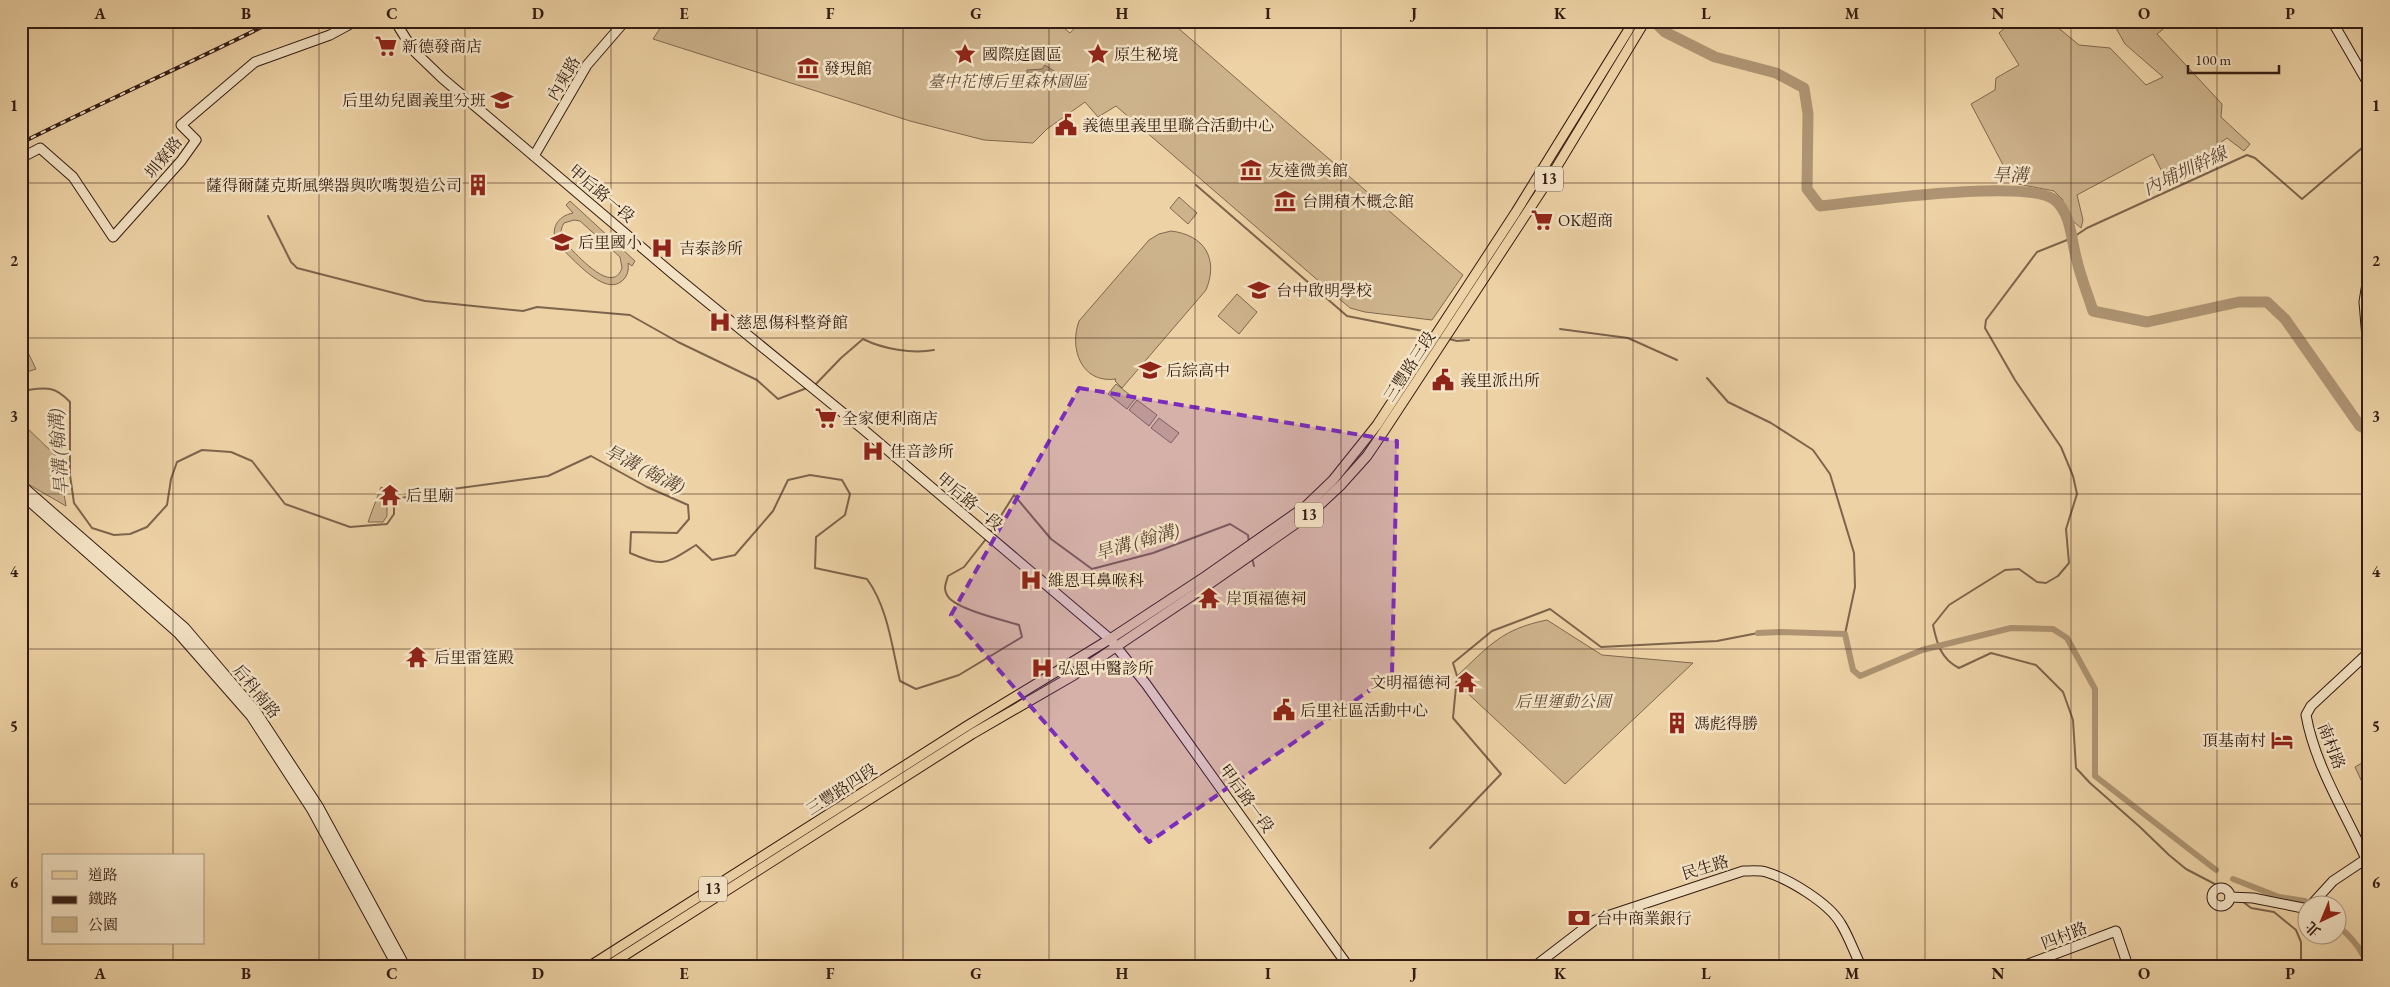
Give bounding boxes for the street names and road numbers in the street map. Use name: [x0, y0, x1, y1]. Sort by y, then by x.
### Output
street label: 內東路: [542, 52, 585, 104]
street label: 圳寮路: [140, 132, 187, 183]
street label: 甲后路一段: [564, 160, 639, 227]
road number: 13: [1535, 166, 1563, 192]
street label: 三豐路三段: [1379, 327, 1440, 406]
street label: 甲后路一段: [932, 468, 1007, 535]
road number: 13: [1295, 502, 1323, 528]
street label: 后科南路: [228, 660, 285, 723]
street label: 南村路: [2313, 720, 2350, 772]
street label: 三豐路四段: [802, 759, 881, 820]
street label: 甲后路一段: [1215, 760, 1279, 837]
street label: 民生路: [1679, 850, 1731, 885]
road number: 13: [699, 876, 727, 902]
street label: 四村路: [2038, 917, 2090, 954]

